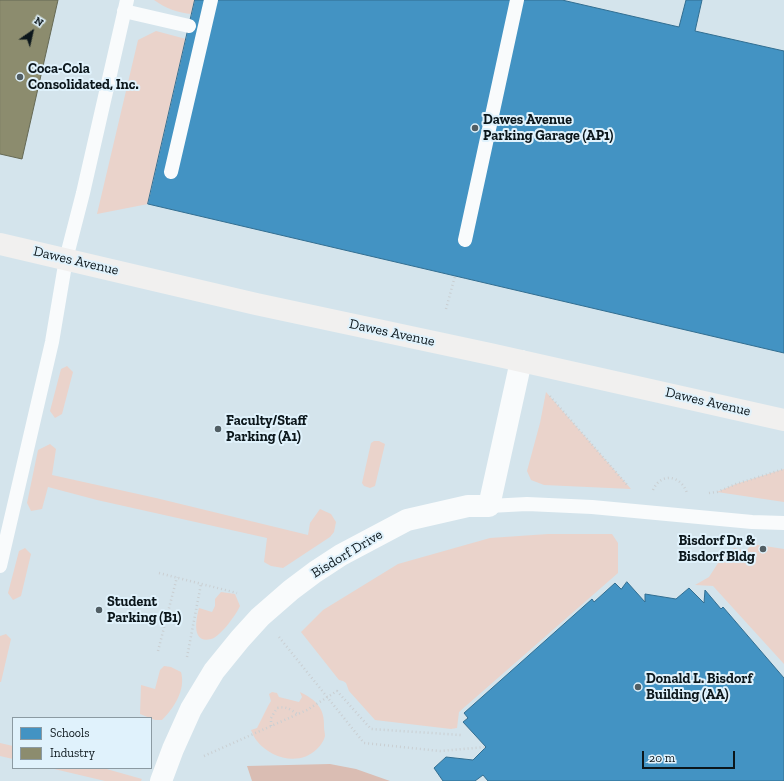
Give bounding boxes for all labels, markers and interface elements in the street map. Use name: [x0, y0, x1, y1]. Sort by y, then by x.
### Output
north arrow: [12, 12, 52, 52]
text: N: [32, 14, 46, 29]
place label: Coca-Cola Consolidated, Inc.: [28, 61, 139, 94]
marker: Coca-Cola Consolidated, Inc.: [15, 72, 25, 82]
place label: Dawes Avenue Parking Garage (AP1): [483, 112, 613, 144]
marker: Dawes Avenue Parking Garage (AP1): [470, 123, 480, 133]
street label: Dawes Avenue: [32, 243, 120, 279]
street label: Dawes Avenue: [348, 316, 436, 350]
street label: Dawes Avenue: [664, 384, 752, 420]
place label: Faculty/Staff Parking (A1): [226, 413, 307, 446]
marker: Faculty/Staff Parking (A1): [213, 424, 223, 434]
street label: Bisdorf Drive: [308, 526, 386, 582]
place label: Bisdorf Dr & Bisdorf Bldg: [678, 533, 755, 566]
marker: Bisdorf Dr & Bisdorf Bldg: [758, 544, 768, 554]
place label: Student Parking (B1): [107, 594, 181, 626]
marker: Student Parking (B1): [94, 605, 104, 615]
place label: Donald L. Bisdorf Building (AA): [646, 671, 752, 704]
marker: Donald L. Bisdorf Building (AA): [633, 682, 643, 692]
legend: [12, 717, 152, 769]
text: Schools: [50, 726, 89, 740]
scale bar: [644, 743, 737, 769]
text: Industry: [50, 746, 95, 760]
text: 20 m: [649, 751, 675, 765]

